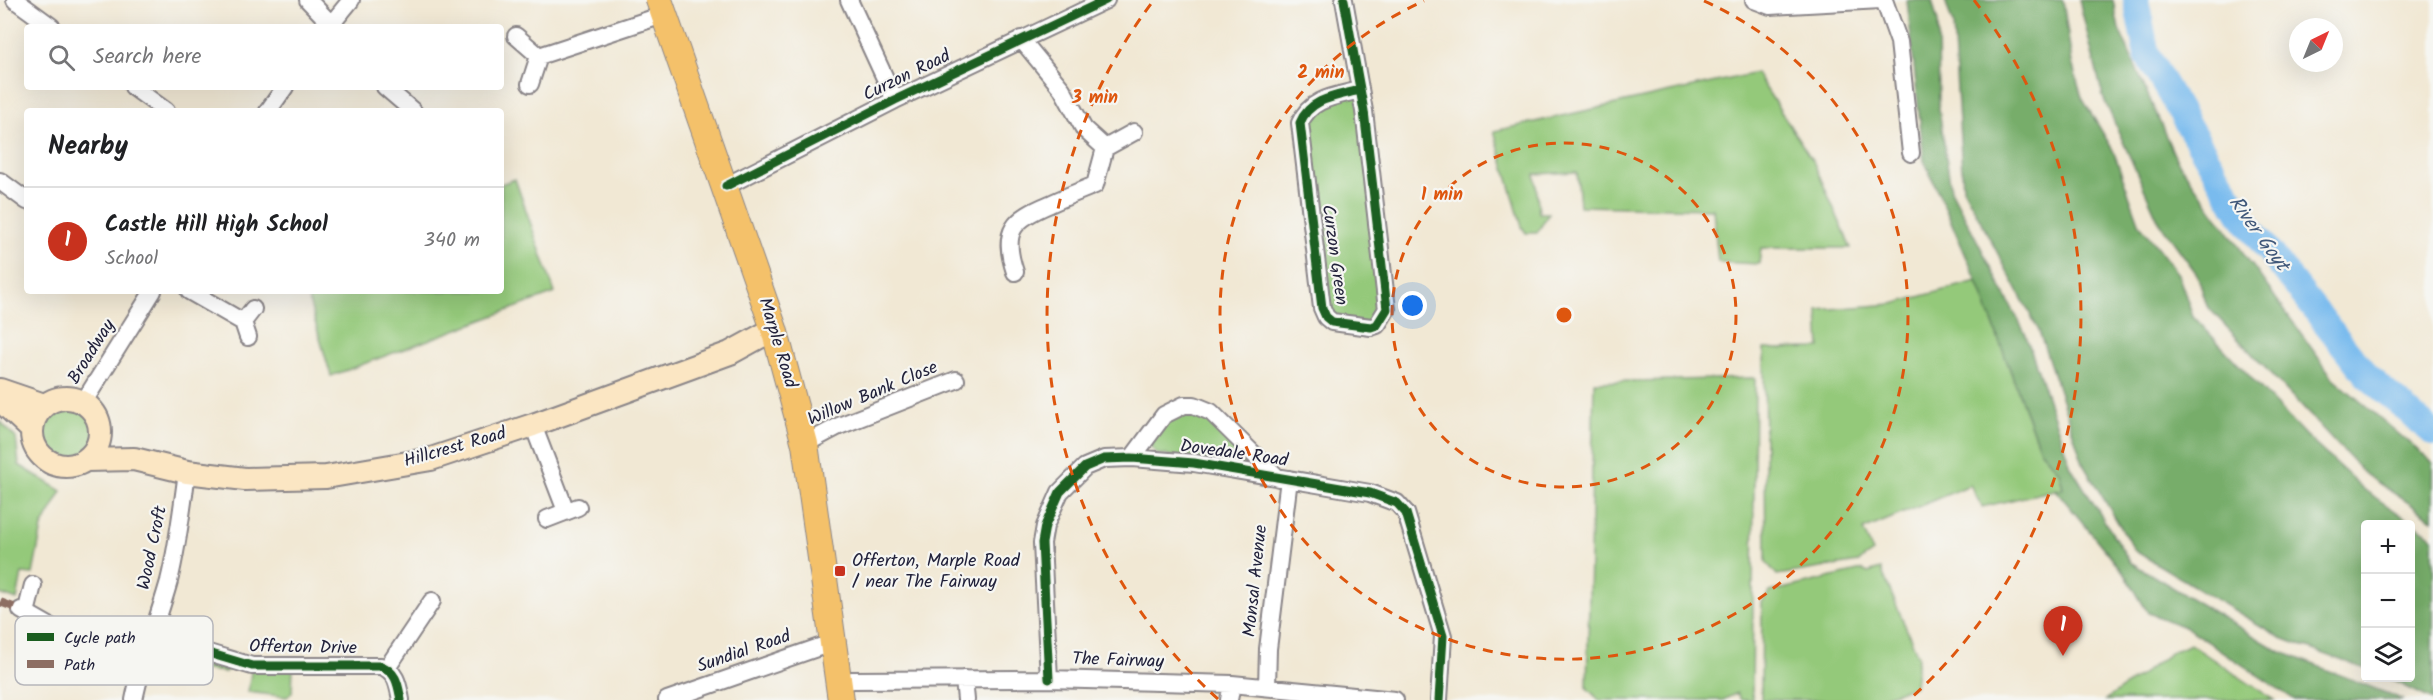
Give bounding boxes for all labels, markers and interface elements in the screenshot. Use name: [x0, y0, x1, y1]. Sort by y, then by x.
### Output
north arrow: [2289, 18, 2343, 72]
search box: [24, 24, 504, 90]
text: Search here: [93, 40, 201, 75]
icon: search: [45, 41, 78, 74]
street label: Curzon Road: [858, 42, 957, 110]
text: 2 min: [1298, 59, 1344, 88]
text: 3 min: [1071, 84, 1118, 113]
text: Nearby: [48, 126, 128, 168]
text: 1 min: [1421, 181, 1463, 210]
water label: River Goyt: [2220, 189, 2298, 281]
street label: Curzon Green: [1313, 203, 1355, 307]
text: Castle Hill High School: [105, 208, 328, 243]
text: 1: [64, 225, 71, 257]
text: 340 m: [424, 225, 480, 257]
text: School: [105, 243, 158, 275]
your location: [1398, 291, 1427, 320]
street label: Marple Road: [750, 294, 805, 393]
centre of rings: [1554, 305, 1574, 325]
street label: Broadway: [61, 313, 124, 390]
street label: Willow Bank Close: [803, 354, 943, 434]
street label: Hillcrest Road: [400, 419, 511, 476]
street label: Dovedale Road: [1178, 432, 1291, 476]
street label: Wood Croft: [130, 502, 176, 593]
map controls: [2361, 520, 2415, 682]
button: +: [2361, 520, 2415, 574]
street label: Monsal Avenue: [1236, 523, 1276, 639]
place label: Offerton, Marple Road / near The Fairway: [852, 547, 1021, 597]
marker: Offerton, Marple Road / near The Fairway: [833, 564, 847, 578]
button: −: [2361, 574, 2415, 628]
pin: 1: [2044, 606, 2082, 656]
legend: [15, 616, 213, 685]
street label: Sundial Road: [693, 622, 796, 682]
text: Cycle path: [64, 626, 136, 651]
button: layers: [2361, 628, 2415, 682]
street label: Offerton Drive: [249, 633, 357, 663]
street label: The Fairway: [1072, 645, 1165, 677]
text: Path: [64, 653, 95, 678]

